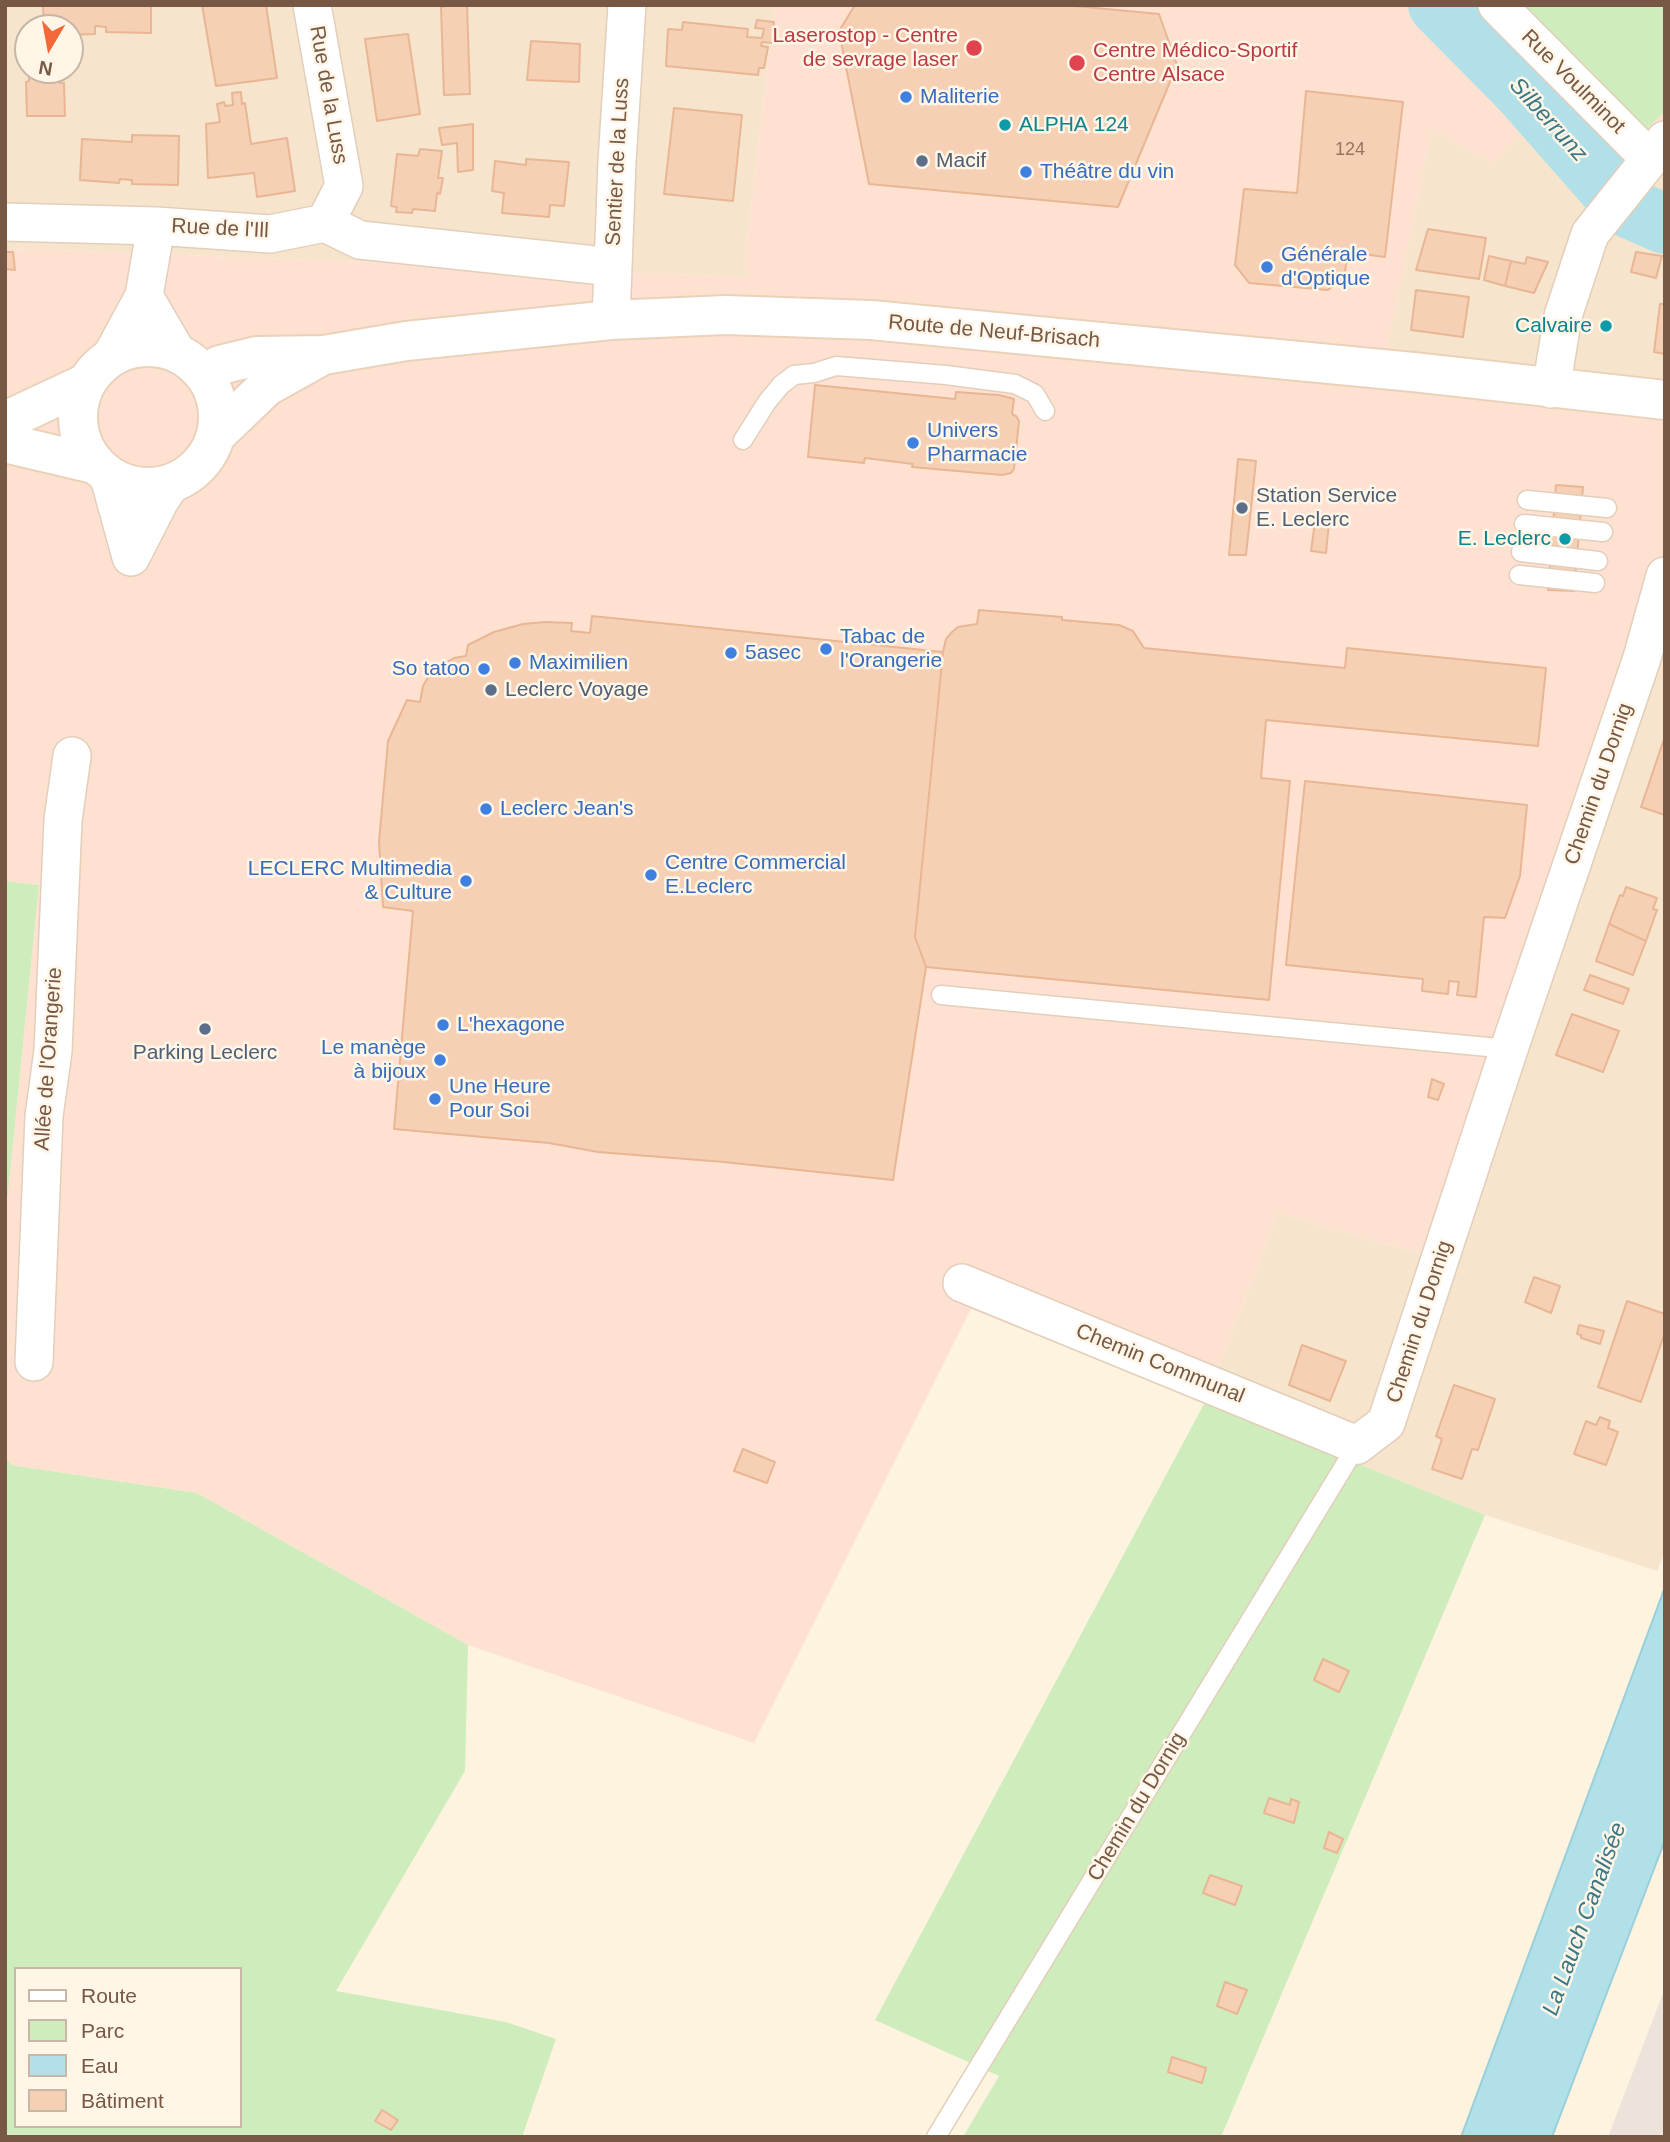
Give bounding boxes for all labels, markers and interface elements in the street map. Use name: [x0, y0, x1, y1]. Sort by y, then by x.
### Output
north arrow: [14, 14, 84, 84]
place label: Laserostop - Centre de sevrage laser: [772, 23, 958, 73]
street label: Rue de la Luss: [303, 24, 353, 166]
street label: Rue Voulminot: [1516, 25, 1630, 139]
marker: Laserostop - Centre de sevrage laser: [964, 38, 984, 58]
place label: Centre Médico-Sportif Centre Alsace: [1093, 38, 1297, 88]
marker: Centre Médico-Sportif Centre Alsace: [1067, 53, 1087, 73]
text: N: [37, 57, 54, 80]
water label: Silberrunz: [1503, 72, 1593, 168]
street label: Sentier de la Luss: [601, 77, 635, 247]
place label: Maliterie: [920, 84, 999, 110]
marker: Maliterie: [898, 89, 914, 105]
place label: ALPHA 124: [1019, 112, 1129, 138]
marker: ALPHA 124: [997, 117, 1013, 133]
house number: 124: [1335, 139, 1365, 161]
place label: Macif: [936, 148, 986, 174]
marker: Macif: [914, 153, 930, 169]
place label: Théâtre du vin: [1040, 159, 1174, 185]
marker: Théâtre du vin: [1018, 164, 1034, 180]
street label: Rue de l'Ill: [171, 214, 269, 244]
place label: Générale d'Optique: [1281, 242, 1370, 292]
marker: Générale d'Optique: [1259, 259, 1275, 275]
street label: Route de Neuf-Brisach: [887, 310, 1101, 354]
place label: Calvaire: [1515, 313, 1592, 339]
marker: Calvaire: [1598, 318, 1614, 334]
place label: Univers Pharmacie: [927, 418, 1027, 468]
marker: Univers Pharmacie: [905, 435, 921, 451]
place label: Station Service E. Leclerc: [1256, 483, 1397, 533]
marker: Station Service E. Leclerc: [1234, 500, 1250, 516]
place label: E. Leclerc: [1458, 526, 1551, 552]
marker: E. Leclerc: [1557, 531, 1573, 547]
place label: Tabac de l'Orangerie: [840, 624, 942, 674]
place label: 5asec: [745, 640, 801, 666]
marker: Tabac de l'Orangerie: [818, 641, 834, 657]
marker: 5asec: [723, 645, 739, 661]
place label: Maximilien: [529, 650, 628, 676]
marker: Maximilien: [507, 655, 523, 671]
place label: So tatoo: [392, 656, 470, 682]
marker: So tatoo: [476, 661, 492, 677]
place label: Leclerc Voyage: [505, 677, 649, 703]
marker: Leclerc Voyage: [483, 682, 499, 698]
street label: Chemin du Dornig: [1560, 700, 1638, 868]
place label: Leclerc Jean's: [500, 796, 634, 822]
marker: Leclerc Jean's: [478, 801, 494, 817]
place label: Centre Commercial E.Leclerc: [665, 850, 846, 900]
place label: LECLERC Multimedia & Culture: [248, 856, 452, 906]
marker: Centre Commercial E.Leclerc: [643, 867, 659, 883]
marker: LECLERC Multimedia & Culture: [458, 873, 474, 889]
street label: Allée de l'Orangerie: [30, 966, 68, 1152]
place label: L'hexagone: [457, 1012, 565, 1038]
marker: L'hexagone: [435, 1017, 451, 1033]
marker: Parking Leclerc: [197, 1021, 213, 1037]
place label: Le manège à bijoux: [321, 1035, 426, 1085]
place label: Parking Leclerc: [133, 1040, 277, 1066]
marker: Le manège à bijoux: [432, 1052, 448, 1068]
place label: Une Heure Pour Soi: [449, 1074, 551, 1124]
marker: Une Heure Pour Soi: [427, 1091, 443, 1107]
street label: Chemin du Dornig: [1382, 1238, 1458, 1406]
street label: Chemin Communal: [1072, 1319, 1248, 1409]
street label: Chemin du Dornig: [1083, 1728, 1191, 1886]
water label: La Lauch Canalisée: [1537, 1819, 1633, 2019]
legend: [14, 1967, 242, 2128]
text: Route: [81, 1984, 137, 2007]
text: Parc: [81, 2019, 124, 2042]
text: Eau: [81, 2054, 118, 2077]
text: Bâtiment: [81, 2089, 164, 2112]

